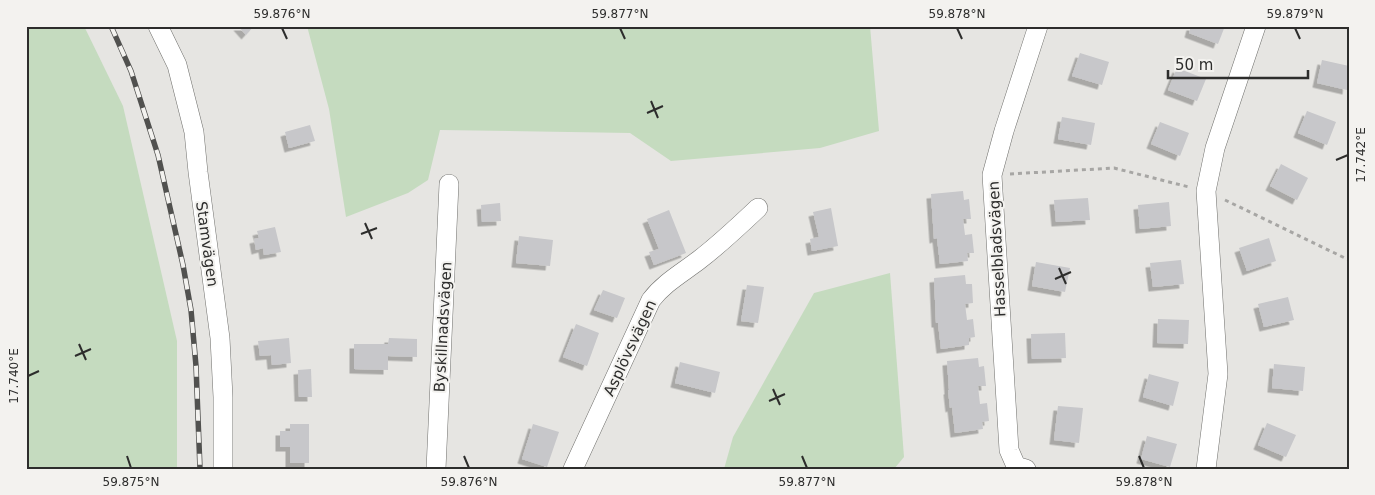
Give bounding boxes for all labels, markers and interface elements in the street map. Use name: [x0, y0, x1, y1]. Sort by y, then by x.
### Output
text: 59.876°N: [254, 7, 310, 21]
text: 59.877°N: [592, 7, 648, 21]
text: 59.878°N: [929, 7, 985, 21]
text: 59.879°N: [1267, 7, 1323, 21]
scale bar: [1168, 48, 1308, 80]
text: 50 m: [1175, 56, 1213, 74]
text: 17.742°E: [1354, 127, 1368, 183]
street label: Hasselbladsvägen: [984, 181, 1010, 317]
street label: Stamvägen: [192, 200, 222, 288]
street label: Byskillnadsvägen: [431, 261, 455, 393]
street label: Asplövsvägen: [600, 297, 660, 399]
text: 17.740°E: [7, 348, 21, 404]
text: 59.875°N: [103, 475, 159, 489]
text: 59.876°N: [441, 475, 497, 489]
text: 59.877°N: [779, 475, 835, 489]
text: 59.878°N: [1116, 475, 1172, 489]

